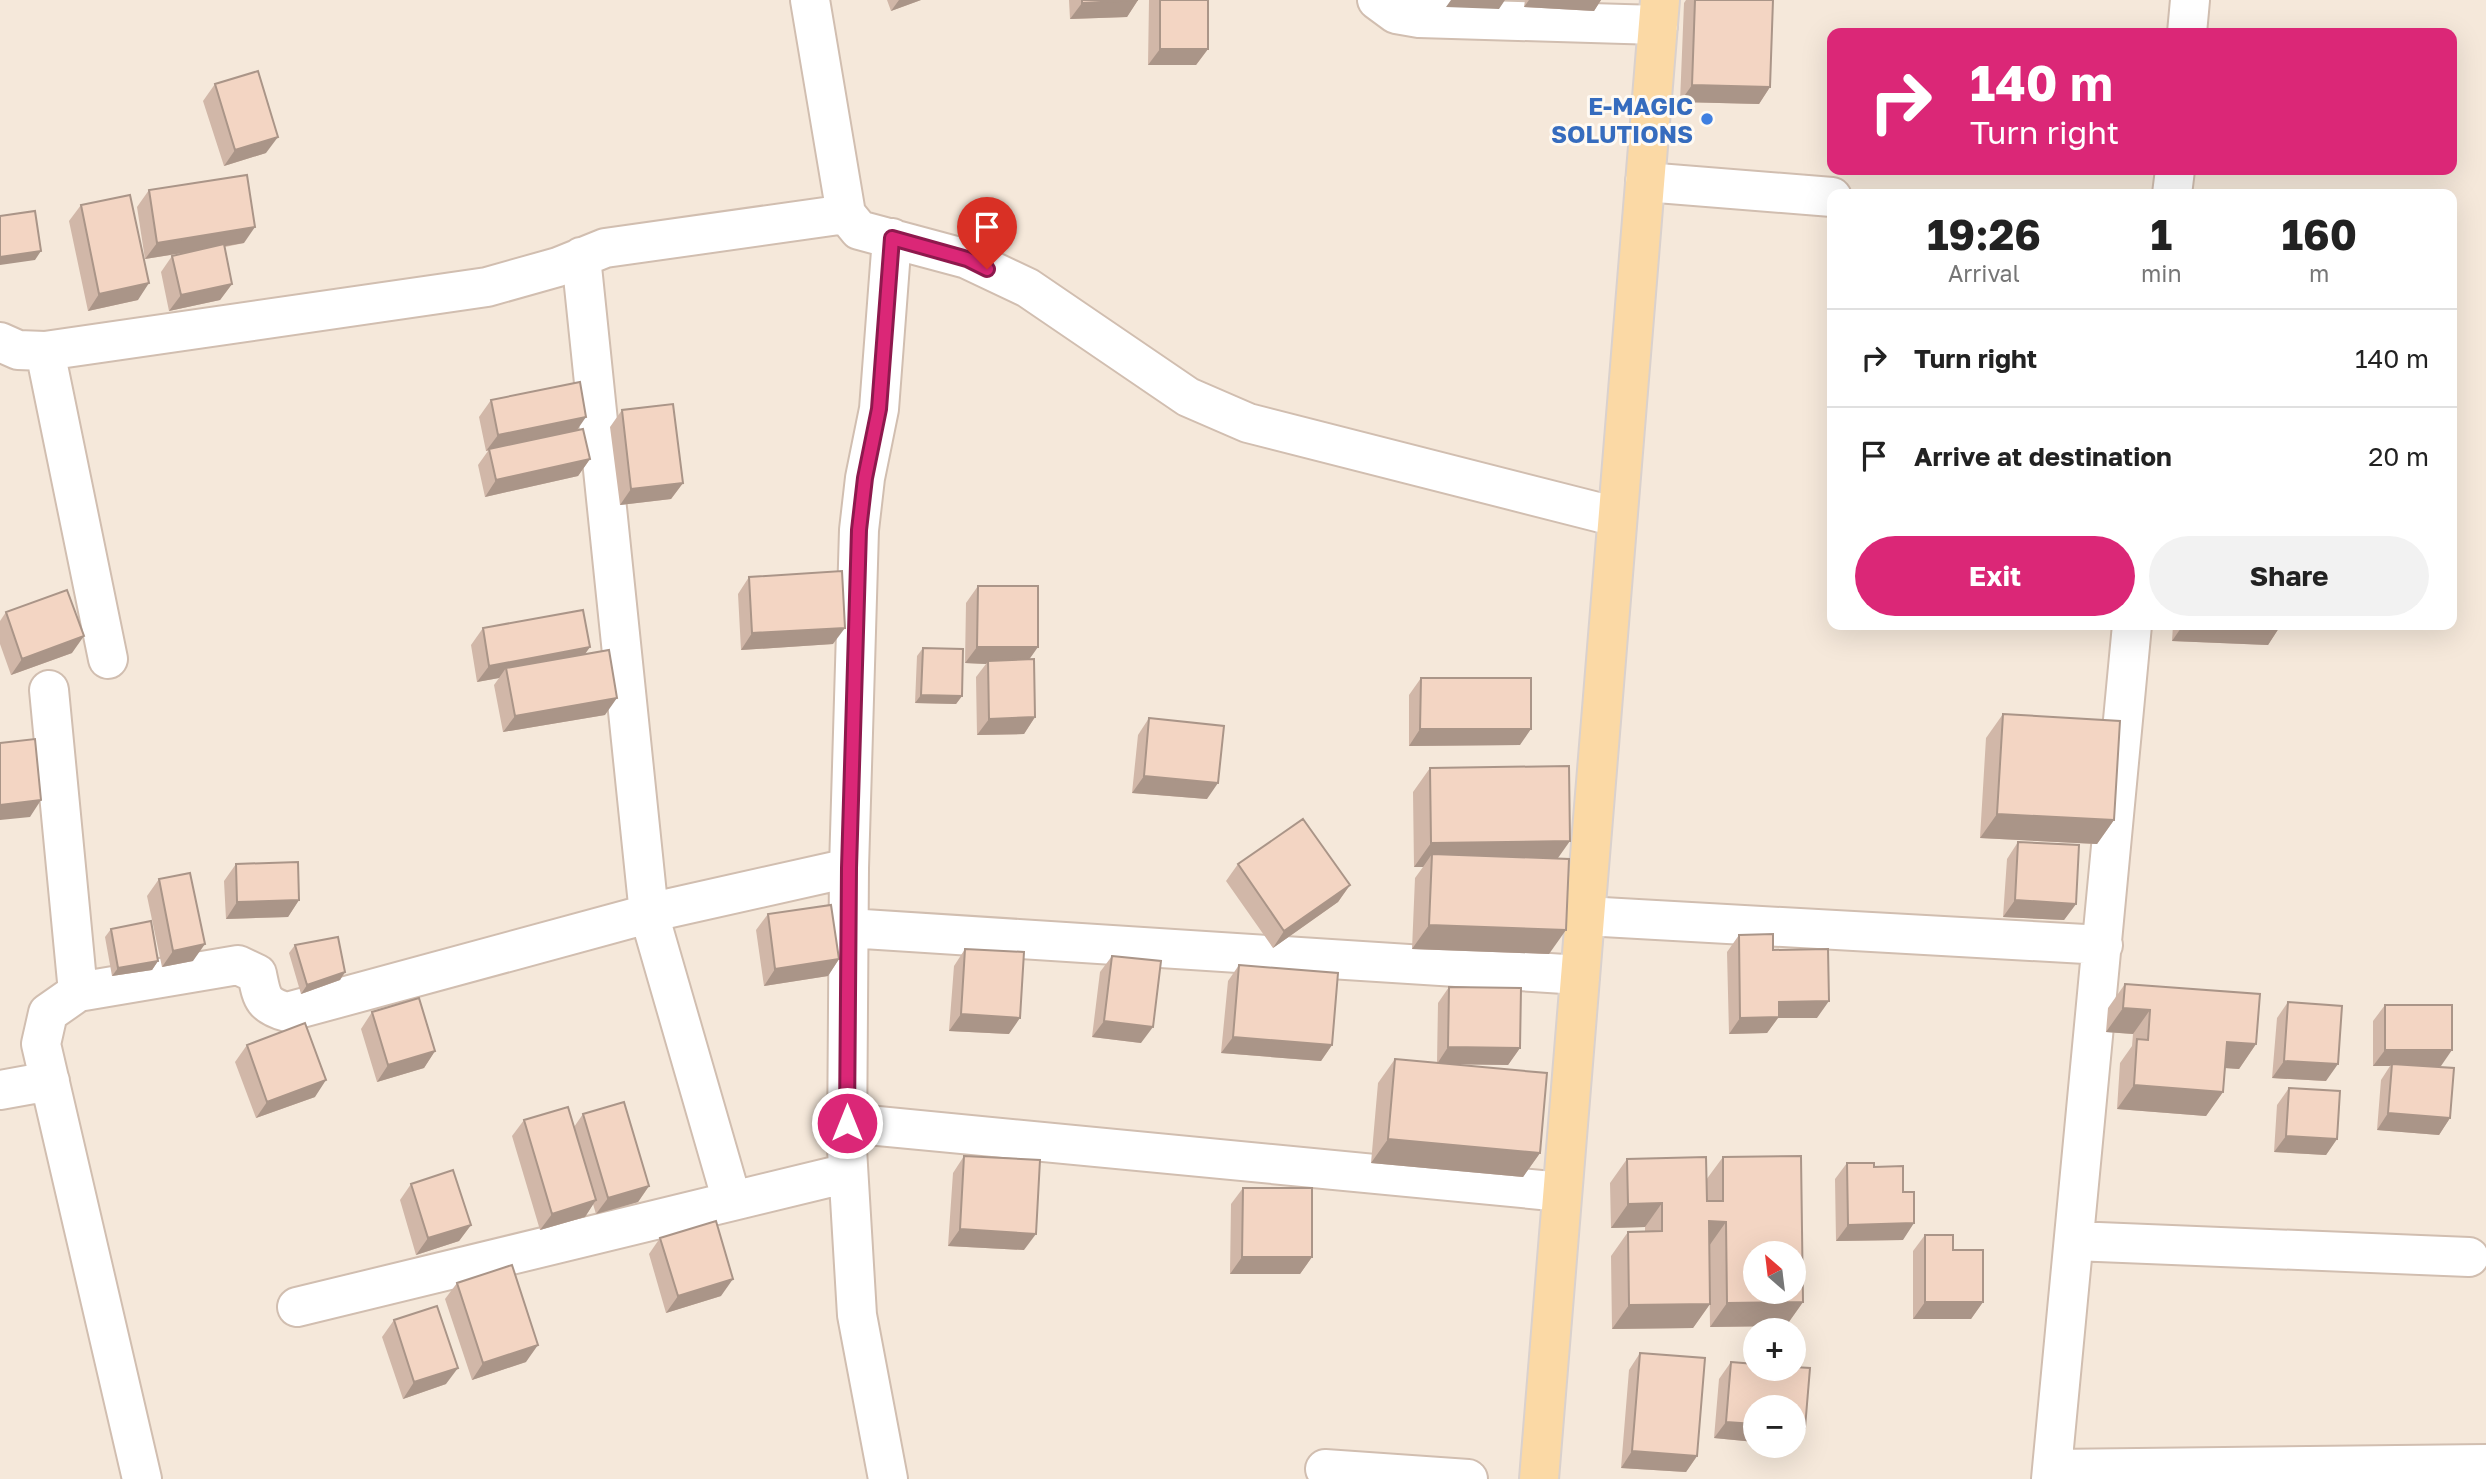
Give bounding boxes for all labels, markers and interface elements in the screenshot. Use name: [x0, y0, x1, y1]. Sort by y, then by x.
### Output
text: 140 m: [1970, 53, 2113, 112]
icon: right: [1855, 56, 1946, 147]
place label: E-MAGIC SOLUTIONS: [1551, 91, 1693, 148]
marker: E-MAGIC SOLUTIONS: [1699, 111, 1715, 127]
text: Turn right: [1970, 113, 2119, 151]
pin: [957, 197, 1017, 269]
icon: arrive: [968, 208, 1006, 246]
text: 19:26: [1927, 209, 2041, 259]
text: 1: [2150, 209, 2172, 259]
text: 160: [2281, 209, 2357, 259]
text: Arrival: [1948, 259, 2020, 287]
text: min: [2141, 259, 2182, 287]
text: m: [2309, 259, 2329, 287]
icon: right: [1855, 339, 1893, 377]
text: Turn right: [1914, 343, 2037, 374]
text: 140 m: [2355, 343, 2429, 374]
icon: arrive: [1855, 437, 1893, 475]
text: Arrive at destination: [1914, 441, 2172, 472]
text: 20 m: [2368, 441, 2429, 472]
button: Exit: [1855, 536, 2135, 616]
button: Share: [2149, 536, 2429, 616]
position arrow: [810, 1086, 884, 1160]
north arrow: [1743, 1241, 1806, 1304]
map controls: [1743, 1241, 1806, 1458]
button: +: [1743, 1318, 1806, 1381]
button: −: [1743, 1395, 1806, 1458]

